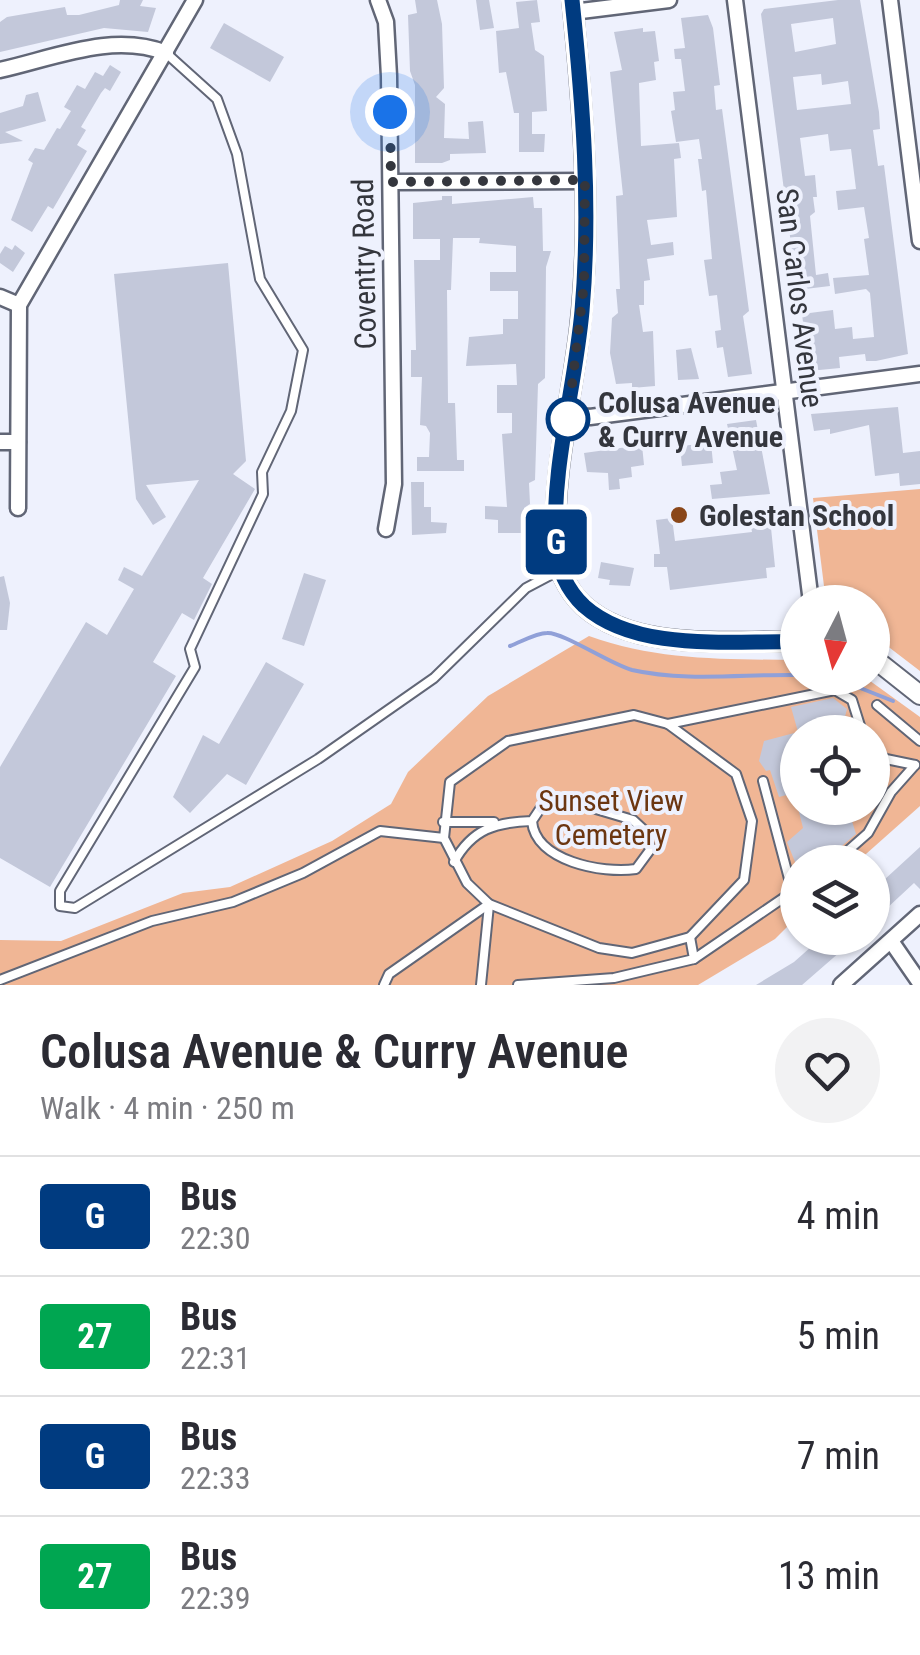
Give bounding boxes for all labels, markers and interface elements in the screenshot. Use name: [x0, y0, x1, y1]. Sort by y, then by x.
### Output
your location: [365, 87, 415, 137]
street label: Coventry Road: [345, 178, 383, 350]
street label: San Carlos Avenue: [769, 186, 831, 410]
place label: Colusa Avenue & Curry Avenue: [598, 385, 783, 454]
marker: Colusa Avenue & Curry Avenue: [547, 398, 589, 440]
place label: Golestan School: [699, 498, 894, 533]
marker: Golestan School: [668, 504, 690, 526]
line badge: G: [524, 510, 588, 574]
text: G: [546, 522, 566, 563]
north arrow: [780, 585, 890, 695]
map controls: [780, 585, 890, 955]
button: locate: [780, 715, 890, 825]
park label: Sunset View Cemetery: [538, 783, 684, 852]
button: layers: [780, 845, 890, 955]
button: heart: [775, 1018, 880, 1123]
text: Colusa Avenue & Curry Avenue: [40, 1023, 628, 1080]
text: Walk · 4 min · 250 m: [40, 1089, 295, 1127]
text: Bus: [180, 1175, 237, 1219]
text: 4 min: [797, 1194, 880, 1238]
text: G: [85, 1196, 105, 1237]
text: 22:30: [180, 1219, 251, 1257]
text: Bus: [180, 1295, 237, 1339]
text: 5 min: [797, 1314, 880, 1358]
text: 27: [77, 1316, 113, 1357]
text: 22:31: [180, 1339, 251, 1377]
text: Bus: [180, 1415, 237, 1459]
text: 7 min: [797, 1434, 880, 1478]
text: G: [85, 1436, 105, 1477]
text: 22:33: [180, 1459, 251, 1497]
text: Bus: [180, 1535, 237, 1579]
text: 13 min: [778, 1554, 880, 1598]
text: 27: [77, 1556, 113, 1597]
text: 22:39: [180, 1579, 251, 1617]

